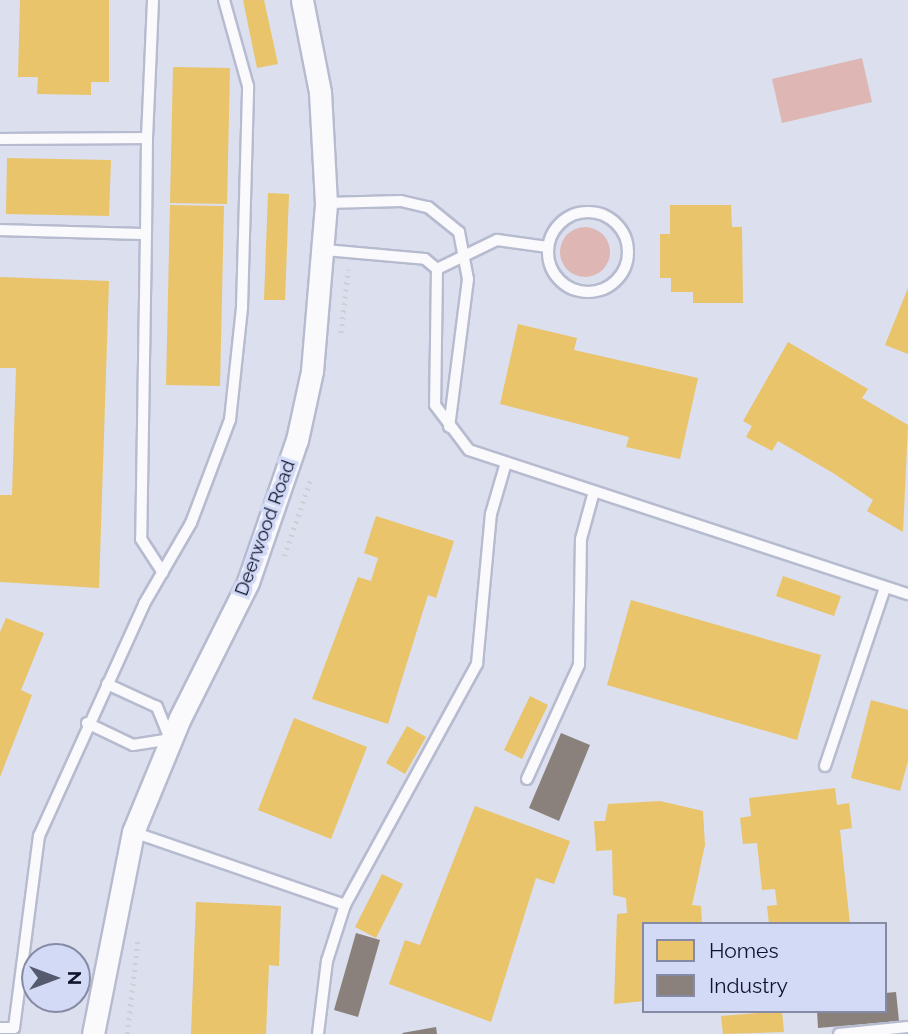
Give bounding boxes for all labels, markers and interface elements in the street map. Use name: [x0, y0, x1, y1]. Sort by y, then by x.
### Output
street label: Deerwood Road: [230, 457, 300, 599]
legend: [642, 922, 887, 1013]
text: Homes: [709, 938, 779, 963]
north arrow: [21, 943, 91, 1013]
text: N: [64, 971, 86, 985]
text: Industry: [709, 973, 788, 998]

